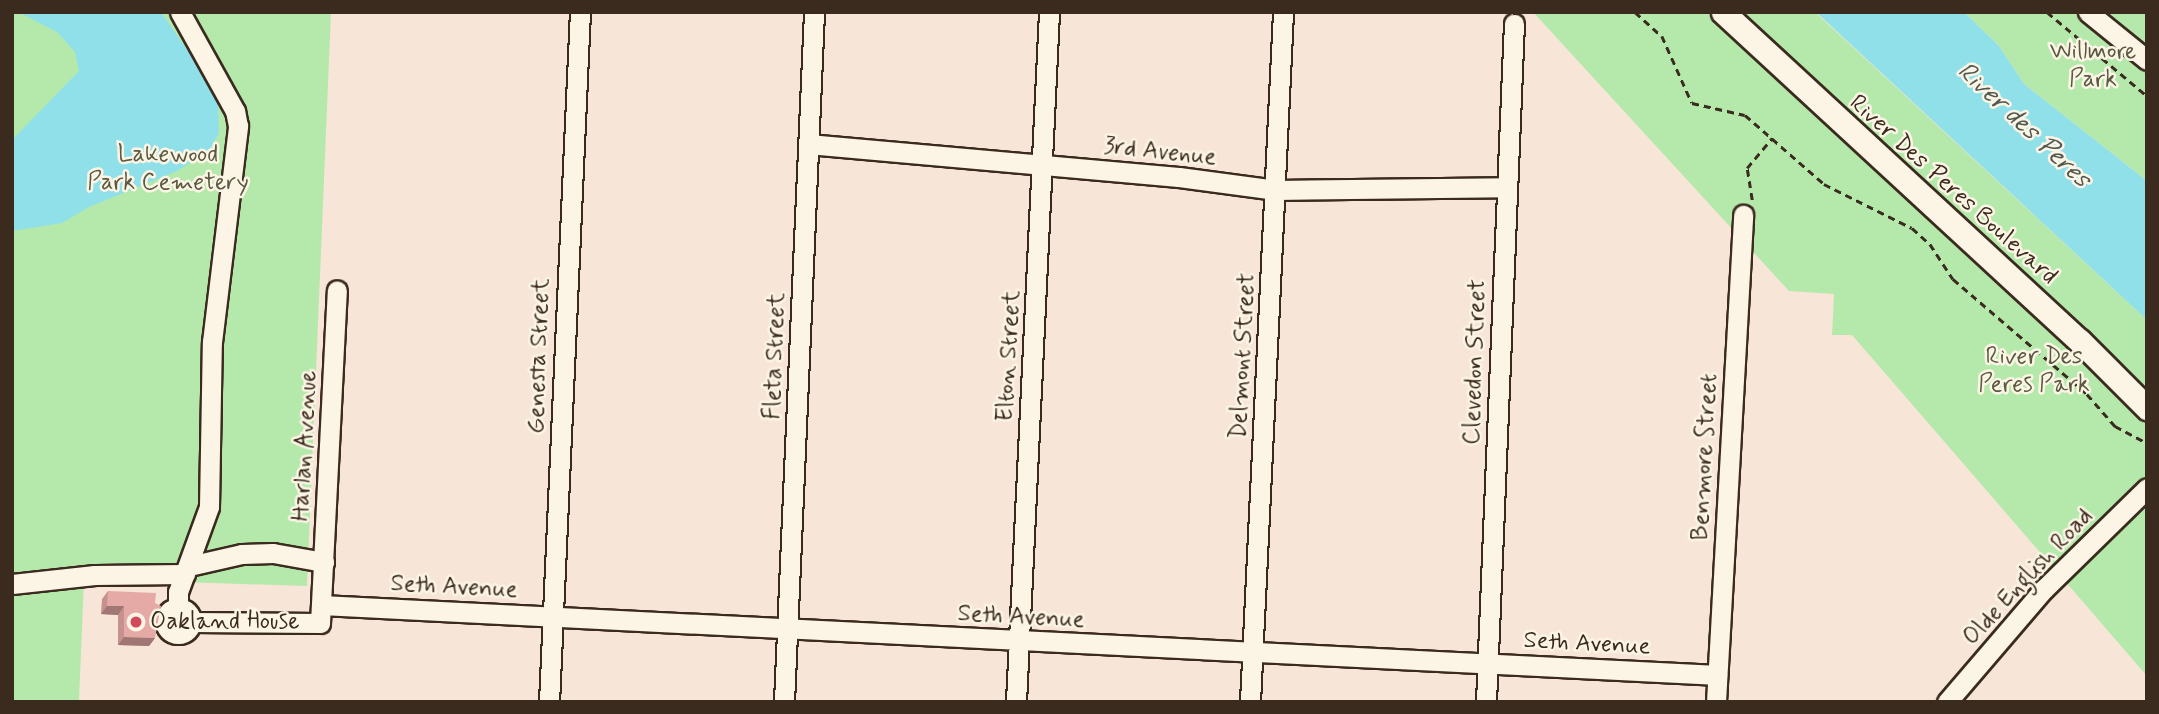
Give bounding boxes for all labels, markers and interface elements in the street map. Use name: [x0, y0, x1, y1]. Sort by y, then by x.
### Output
park label: Willmore Park: [2050, 38, 2136, 94]
water label: River des Peres: [1951, 58, 2095, 194]
street label: River Des Peres Boulevard: [1847, 92, 2059, 288]
street label: 3rd Avenue: [1102, 132, 1218, 172]
park label: Lakewood Park Cemetery: [87, 141, 249, 197]
street label: Delmont Street: [1224, 273, 1262, 439]
street label: Genesta Street: [522, 278, 556, 434]
street label: Clevedon Street: [1458, 279, 1492, 445]
street label: Elton Street: [991, 290, 1027, 422]
street label: Fleta Street: [758, 292, 792, 420]
park label: River Des Peres Park: [1980, 343, 2088, 399]
street label: Harlan Avenue: [287, 371, 323, 521]
street label: Benmore Street: [1686, 371, 1724, 543]
street label: Olde English Road: [1957, 502, 2099, 652]
street label: Seth Avenue: [390, 569, 518, 605]
street label: Seth Avenue: [957, 599, 1085, 635]
place label: Oakland House: [150, 608, 303, 636]
marker: Oakland House: [128, 614, 144, 630]
street label: Seth Avenue: [1523, 626, 1651, 662]

